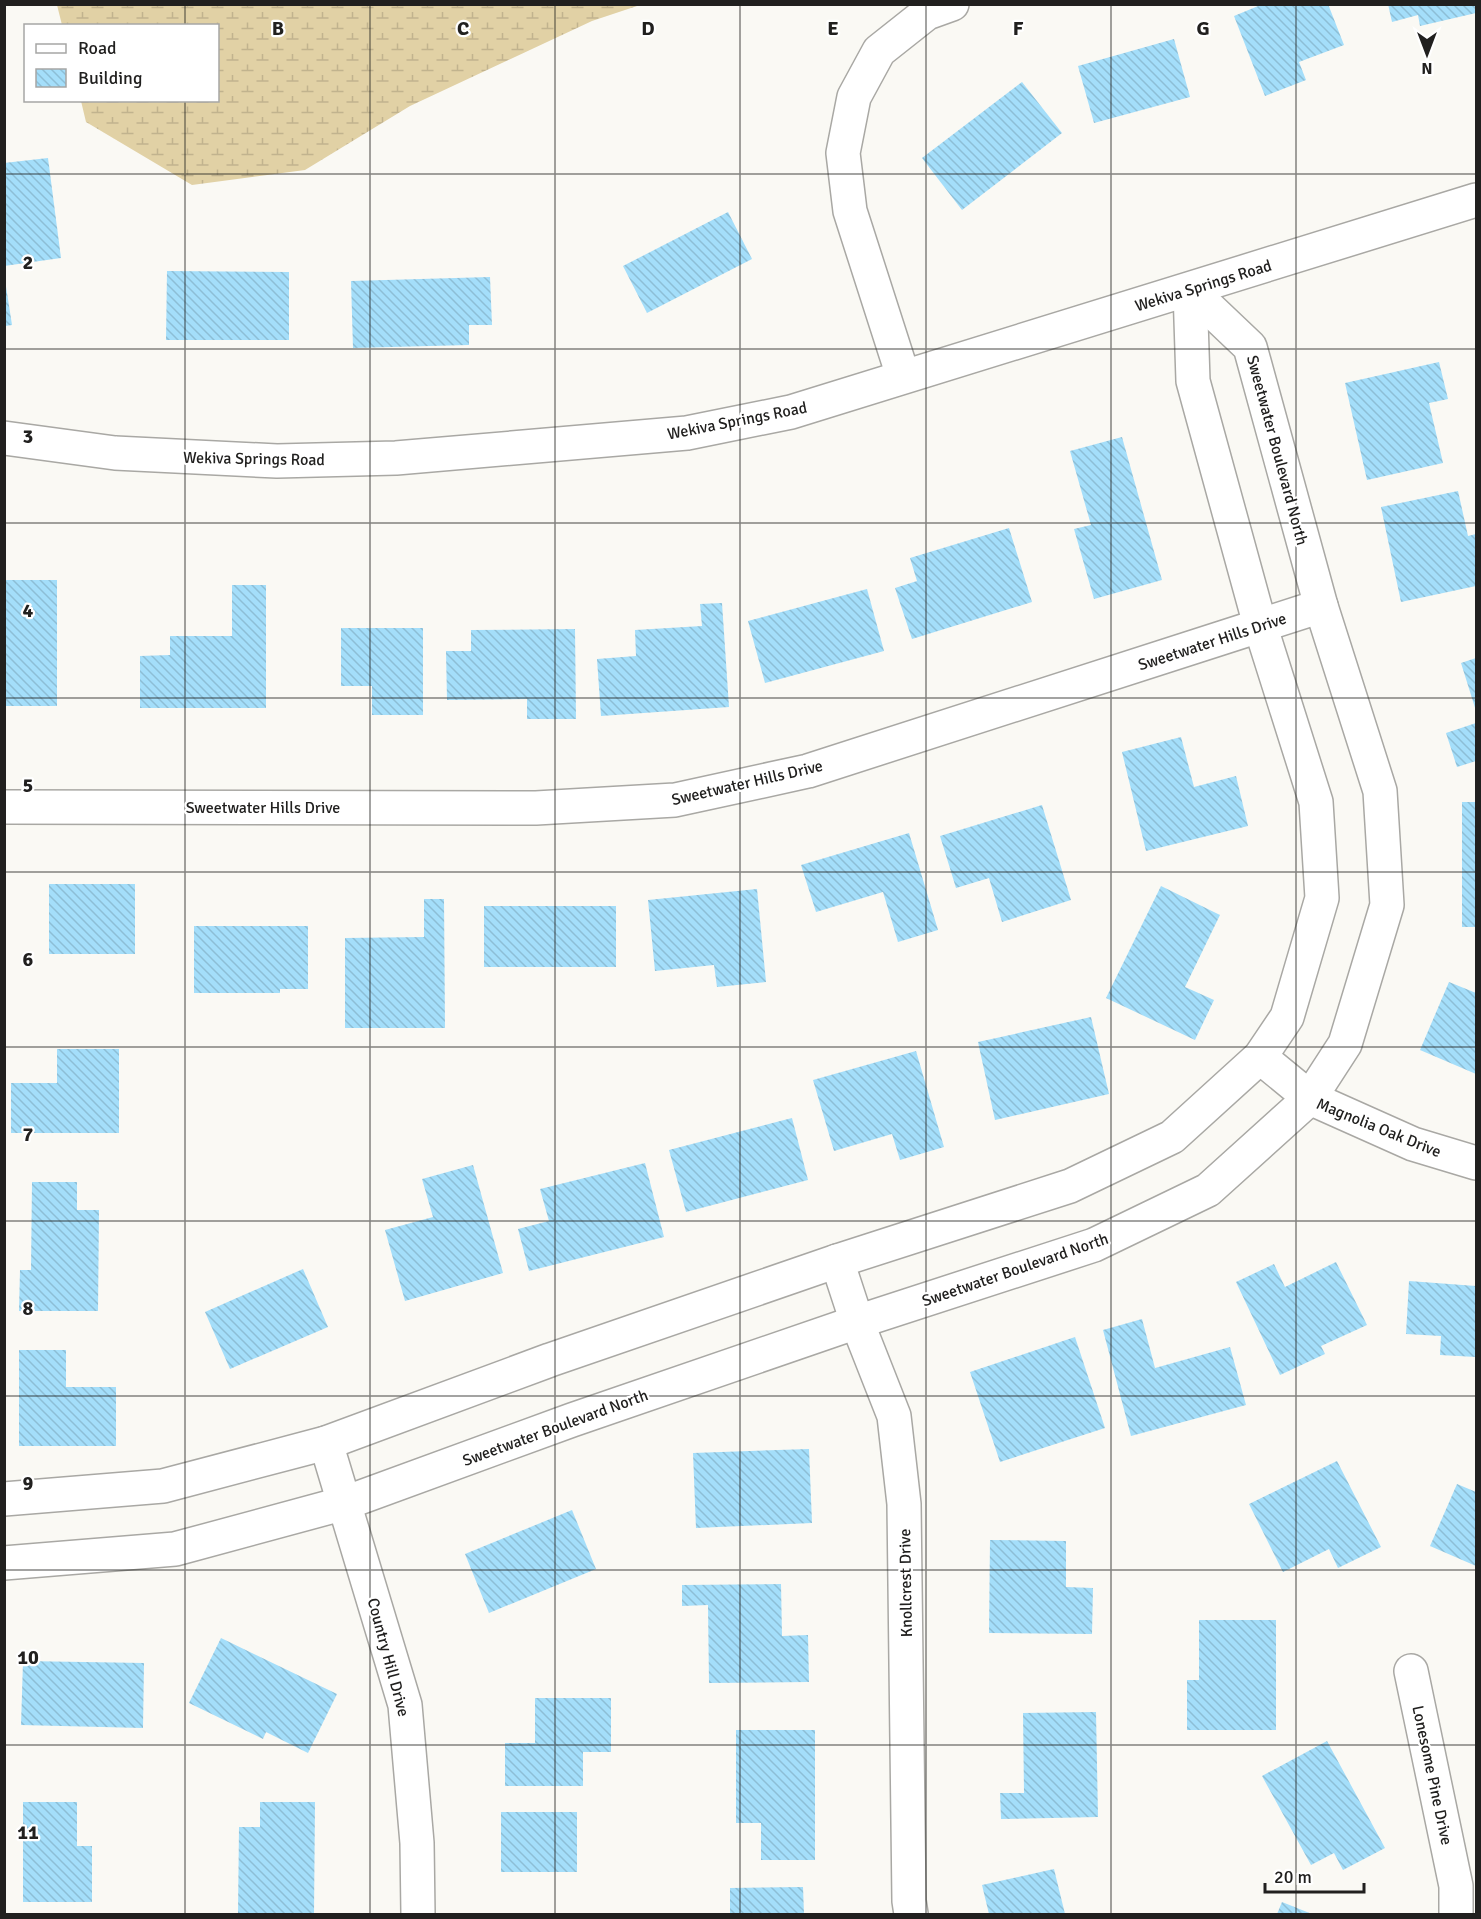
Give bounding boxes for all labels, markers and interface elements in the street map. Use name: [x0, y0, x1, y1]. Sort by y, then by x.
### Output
text: B: [272, 16, 284, 41]
text: C: [457, 16, 469, 41]
text: D: [641, 16, 655, 41]
text: E: [827, 16, 839, 41]
text: F: [1013, 16, 1024, 41]
text: G: [1196, 16, 1210, 41]
legend: [24, 24, 219, 102]
north arrow: [1397, 24, 1457, 84]
text: Road: [78, 37, 117, 59]
text: N: [1421, 58, 1433, 78]
text: Building: [78, 67, 142, 89]
text: 2: [23, 250, 33, 275]
street label: Wekiva Springs Road: [1133, 256, 1274, 316]
street label: Sweetwater Boulevard North: [1242, 353, 1312, 547]
street label: Wekiva Springs Road: [666, 398, 809, 444]
text: 3: [23, 424, 33, 449]
street label: Wekiva Springs Road: [183, 448, 325, 470]
text: 4: [23, 598, 34, 623]
street label: Sweetwater Hills Drive: [1136, 609, 1289, 675]
street label: Sweetwater Hills Drive: [670, 756, 825, 810]
text: 5: [23, 773, 33, 798]
street label: Sweetwater Hills Drive: [186, 798, 340, 818]
text: 6: [23, 947, 34, 972]
street label: Magnolia Oak Drive: [1313, 1094, 1444, 1162]
text: 7: [23, 1122, 34, 1147]
street label: Sweetwater Boulevard North: [919, 1229, 1111, 1311]
text: 8: [23, 1296, 34, 1321]
street label: Sweetwater Boulevard North: [460, 1385, 651, 1471]
text: 9: [23, 1471, 34, 1496]
street label: Knollcrest Drive: [895, 1528, 917, 1637]
street label: Country Hill Drive: [363, 1596, 413, 1719]
text: 10: [17, 1645, 39, 1670]
street label: Lonesome Pine Drive: [1407, 1704, 1457, 1847]
text: 11: [17, 1820, 39, 1845]
scale bar: [1265, 1856, 1364, 1894]
text: 20 m: [1274, 1866, 1312, 1888]

